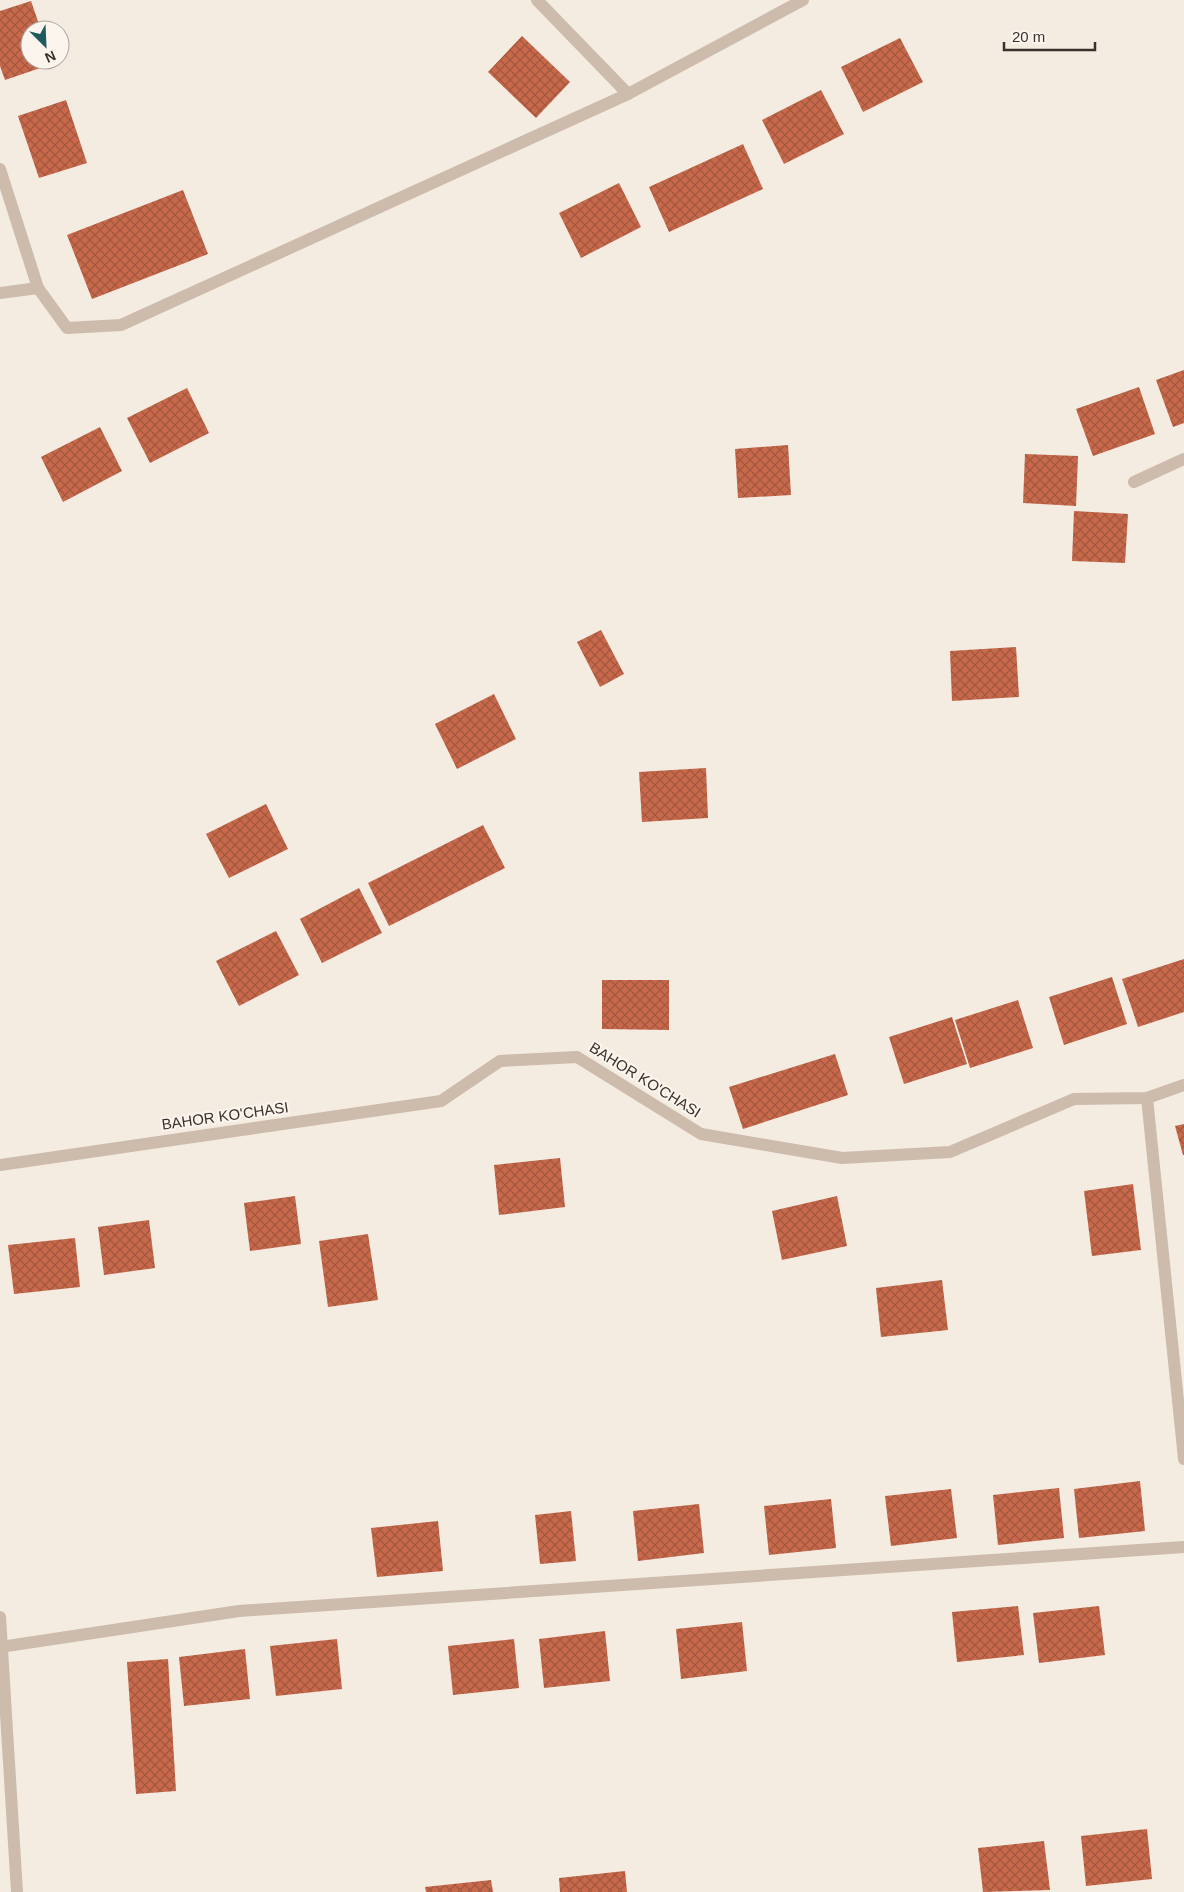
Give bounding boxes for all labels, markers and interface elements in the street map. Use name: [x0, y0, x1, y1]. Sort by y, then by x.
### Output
north arrow: [20, 20, 70, 70]
scale bar: [1004, 20, 1095, 52]
text: 20 m: [1012, 28, 1045, 45]
text: N: [42, 48, 58, 66]
street label: BAHOR KO'CHASI: [587, 1038, 704, 1121]
street label: BAHOR KO'CHASI: [160, 1098, 289, 1133]

